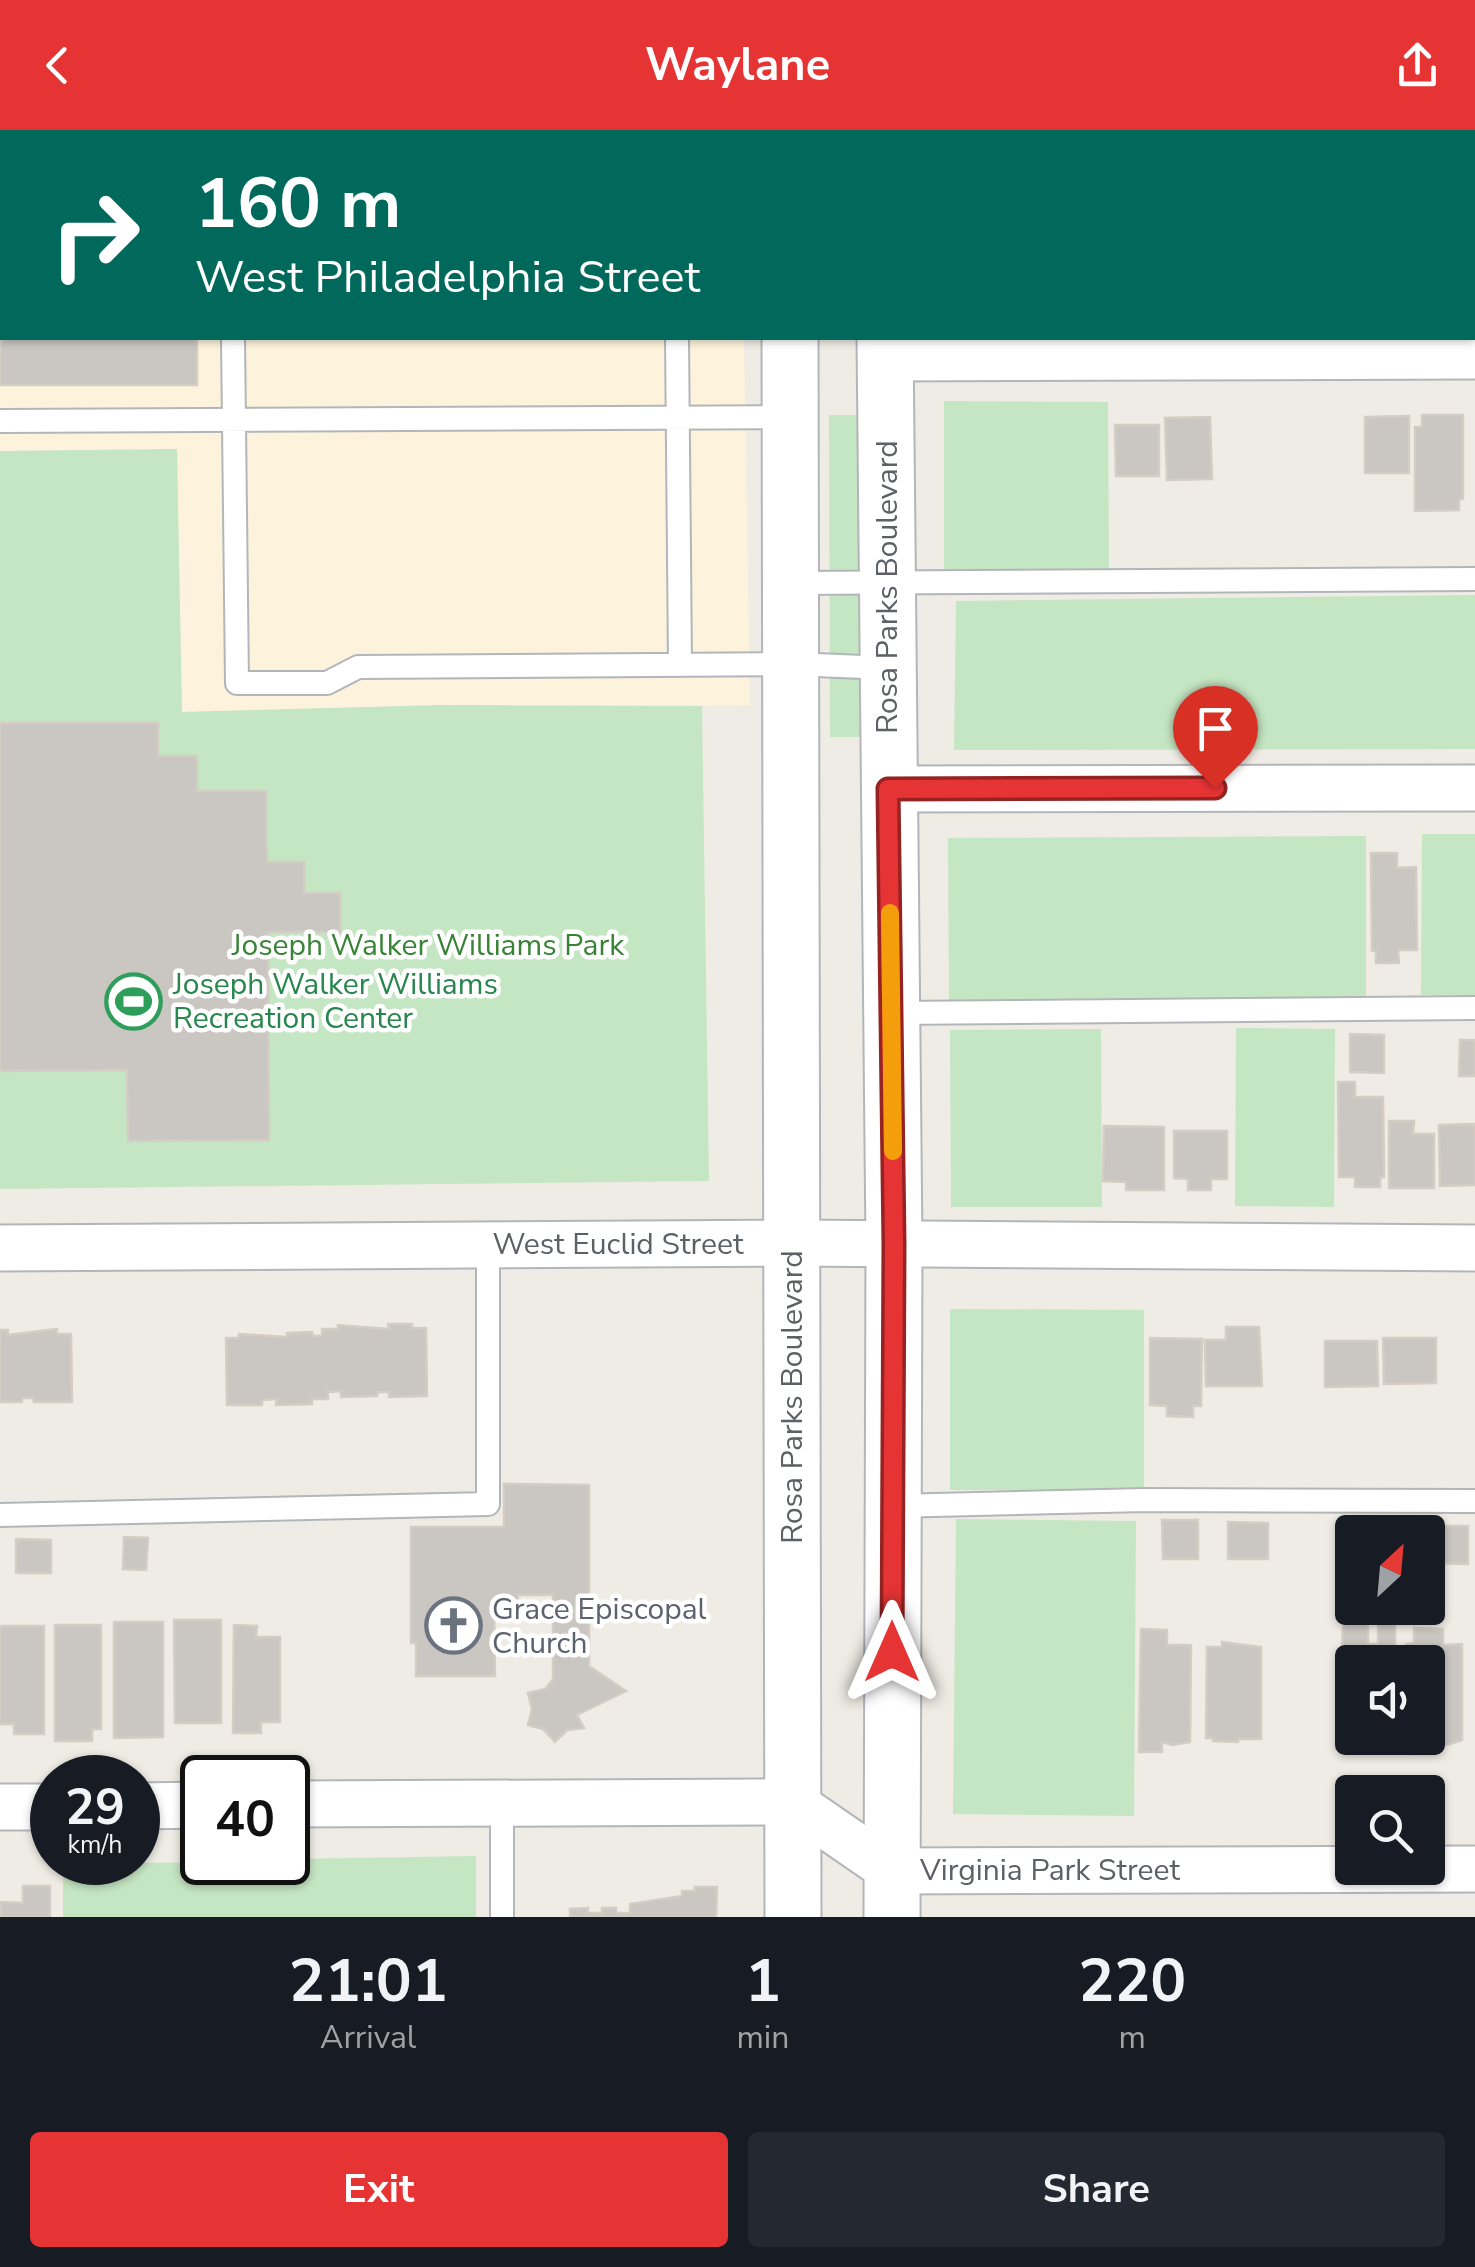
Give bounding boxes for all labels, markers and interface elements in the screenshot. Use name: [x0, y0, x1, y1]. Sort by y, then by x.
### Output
text: Waylane: [645, 35, 830, 96]
icon: back: [30, 38, 85, 93]
icon: share: [1390, 38, 1445, 93]
text: 160 m: [195, 156, 401, 252]
icon: right: [30, 170, 160, 300]
text: West Philadelphia Street: [195, 247, 700, 308]
street label: Rosa Parks Boulevard: [867, 440, 908, 734]
pin: [1173, 686, 1258, 789]
icon: arrive: [1188, 701, 1243, 756]
park label: Joseph Walker Williams Park: [231, 925, 625, 966]
place label: Joseph Walker Williams Recreation Center: [172, 964, 498, 1039]
sports icon: Joseph Walker Williams Recreation Center: [104, 971, 164, 1031]
street label: West Euclid Street: [493, 1224, 744, 1265]
street label: Rosa Parks Boulevard: [772, 1250, 813, 1544]
north arrow: [1335, 1515, 1445, 1625]
map controls: [1335, 1515, 1445, 1885]
place label: Grace Episcopal Church: [492, 1589, 707, 1664]
church icon: Grace Episcopal Church: [423, 1596, 483, 1656]
position arrow: [840, 1600, 944, 1704]
button: sound: [1335, 1645, 1445, 1755]
speed limit sign: 40: [180, 1755, 310, 1885]
text: 29: [65, 1773, 125, 1842]
button: search: [1335, 1775, 1445, 1885]
text: km/h: [67, 1828, 123, 1862]
street label: Virginia Park Street: [919, 1850, 1180, 1891]
text: 21:01: [289, 1940, 448, 2022]
text: 1: [745, 1940, 781, 2022]
text: 220: [1078, 1940, 1186, 2022]
text: Arrival: [320, 2016, 416, 2059]
text: min: [736, 2016, 789, 2059]
text: m: [1118, 2016, 1146, 2059]
button: Exit: [30, 2132, 728, 2247]
button: Share: [748, 2132, 1445, 2247]

